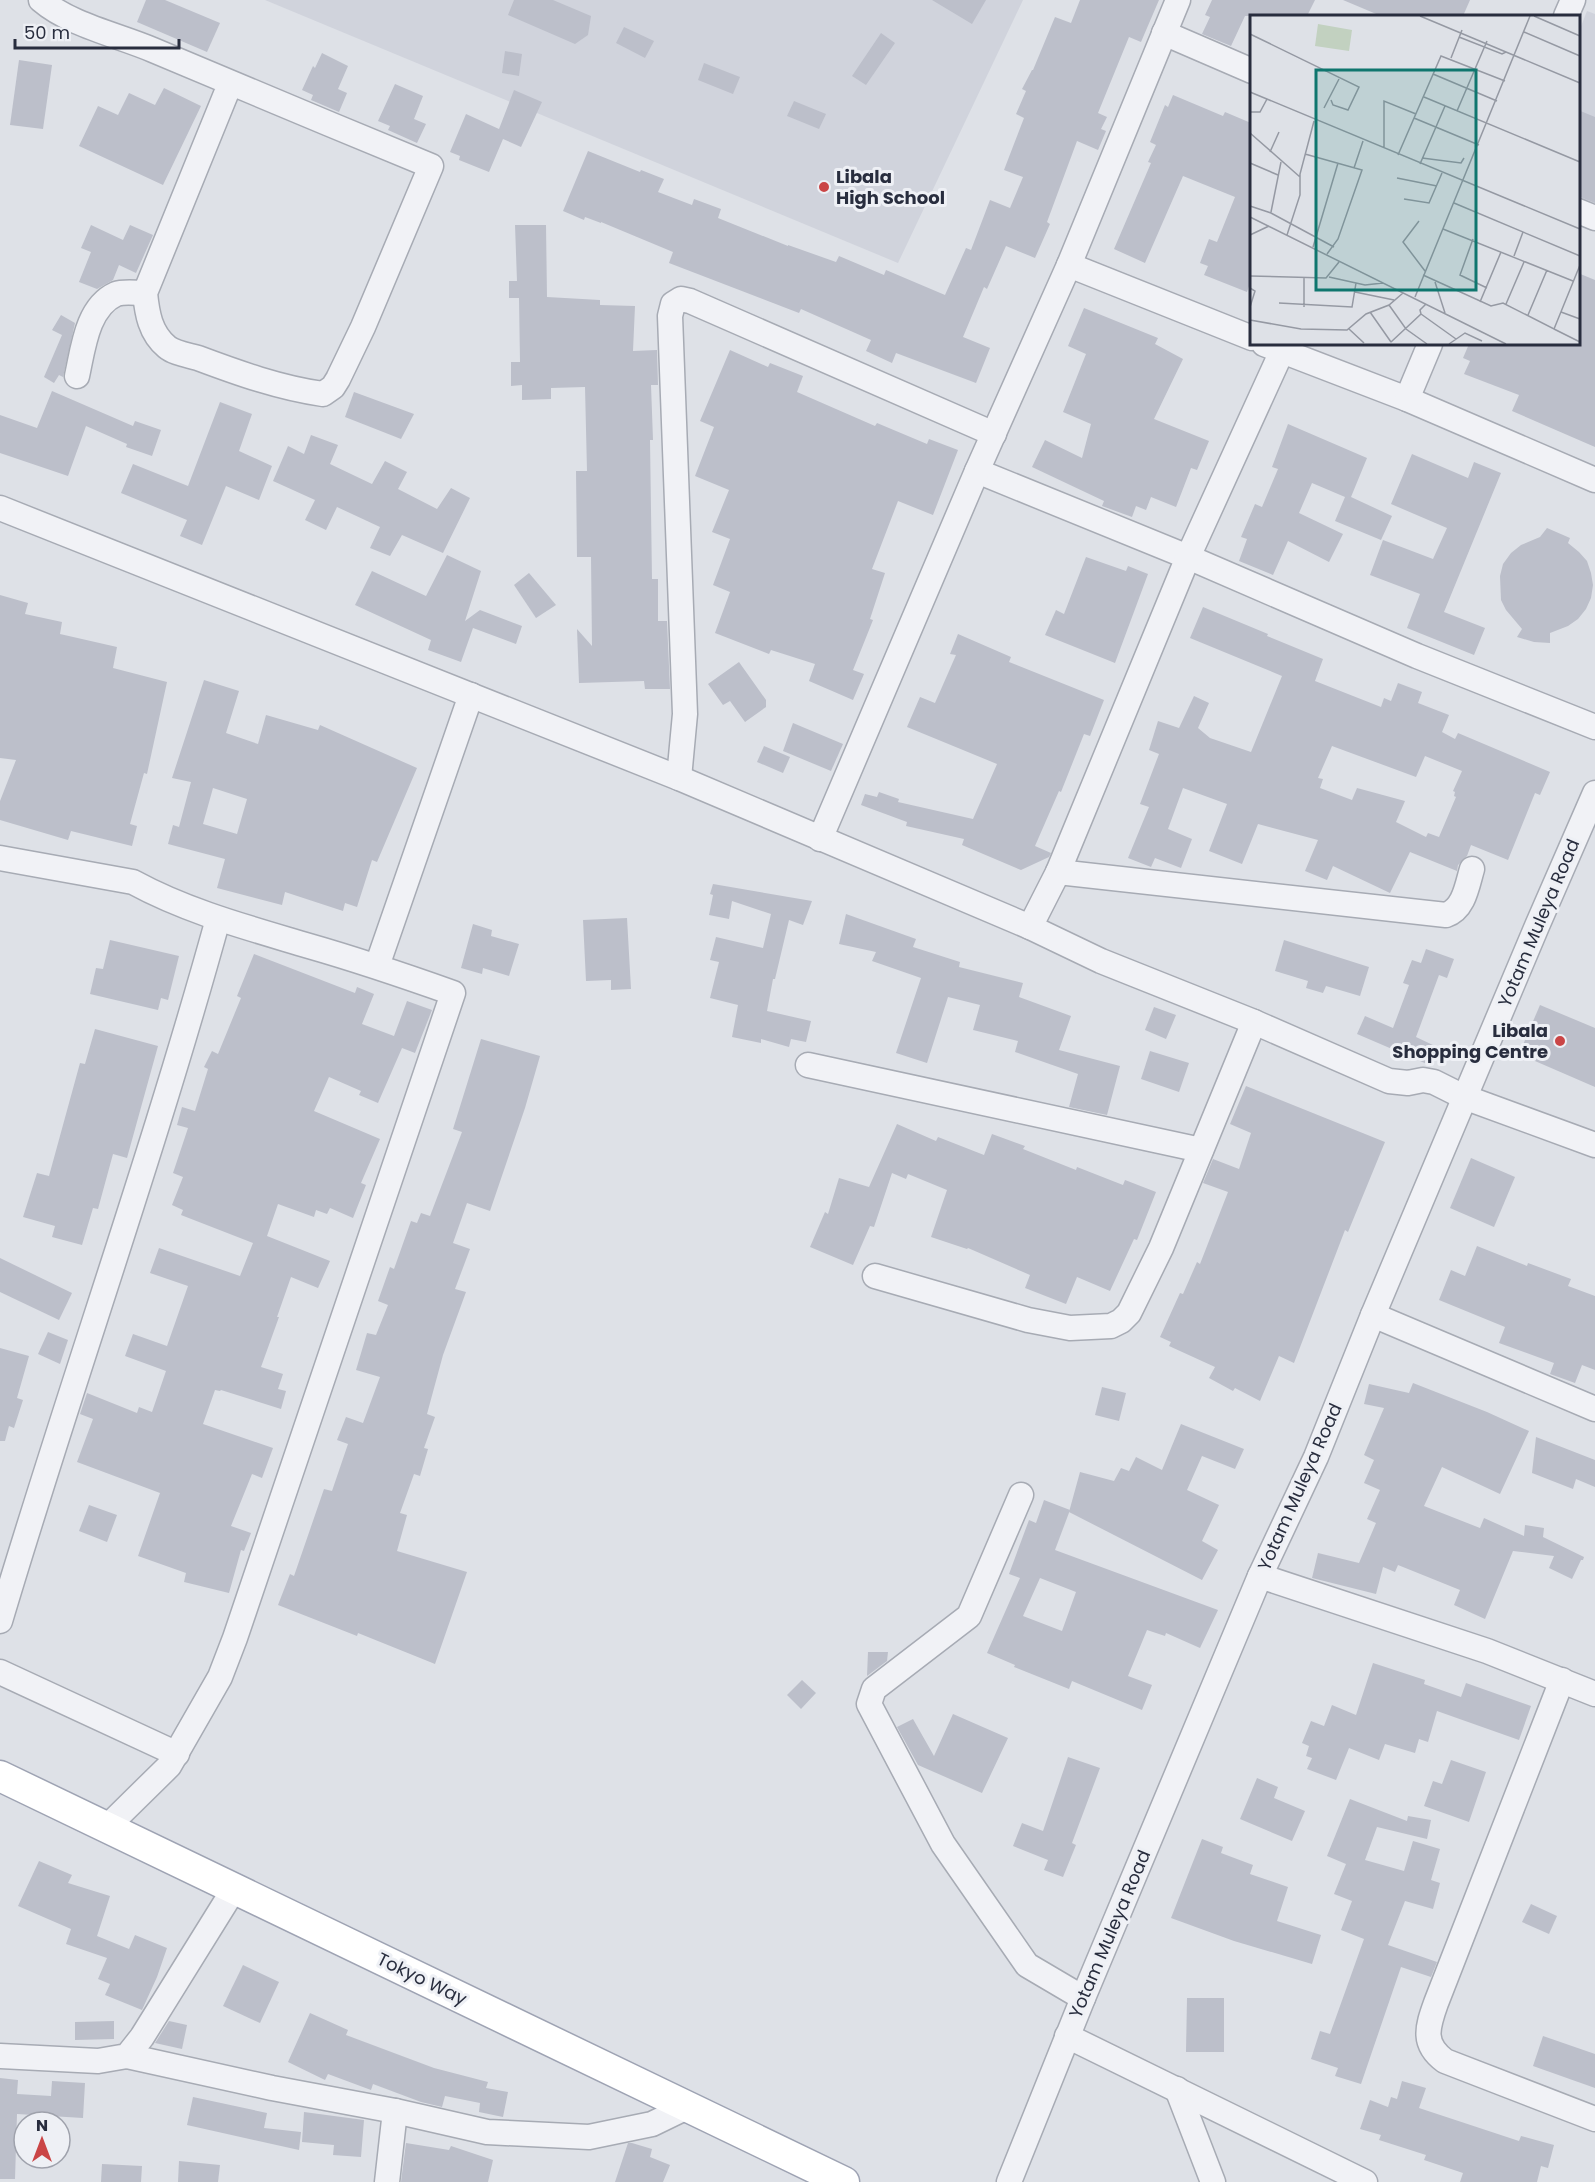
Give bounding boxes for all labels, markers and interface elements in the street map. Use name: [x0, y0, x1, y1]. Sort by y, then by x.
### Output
scale bar: [15, 12, 178, 50]
inset map: [1250, 15, 1580, 345]
text: 50 m: [24, 20, 70, 45]
place label: Libala High School: [836, 164, 945, 210]
marker: Libala High School: [817, 180, 831, 194]
street label: Yotam Muleya Road: [1492, 835, 1585, 1011]
place label: Libala Shopping Centre: [1392, 1018, 1548, 1064]
marker: Libala Shopping Centre: [1553, 1034, 1567, 1048]
street label: Yotam Muleya Road: [1251, 1399, 1348, 1574]
street label: Yotam Muleya Road: [1063, 1846, 1156, 2022]
street label: Tokyo Way: [373, 1946, 471, 2011]
north arrow: [12, 2110, 72, 2170]
text: N: [36, 2114, 48, 2137]

